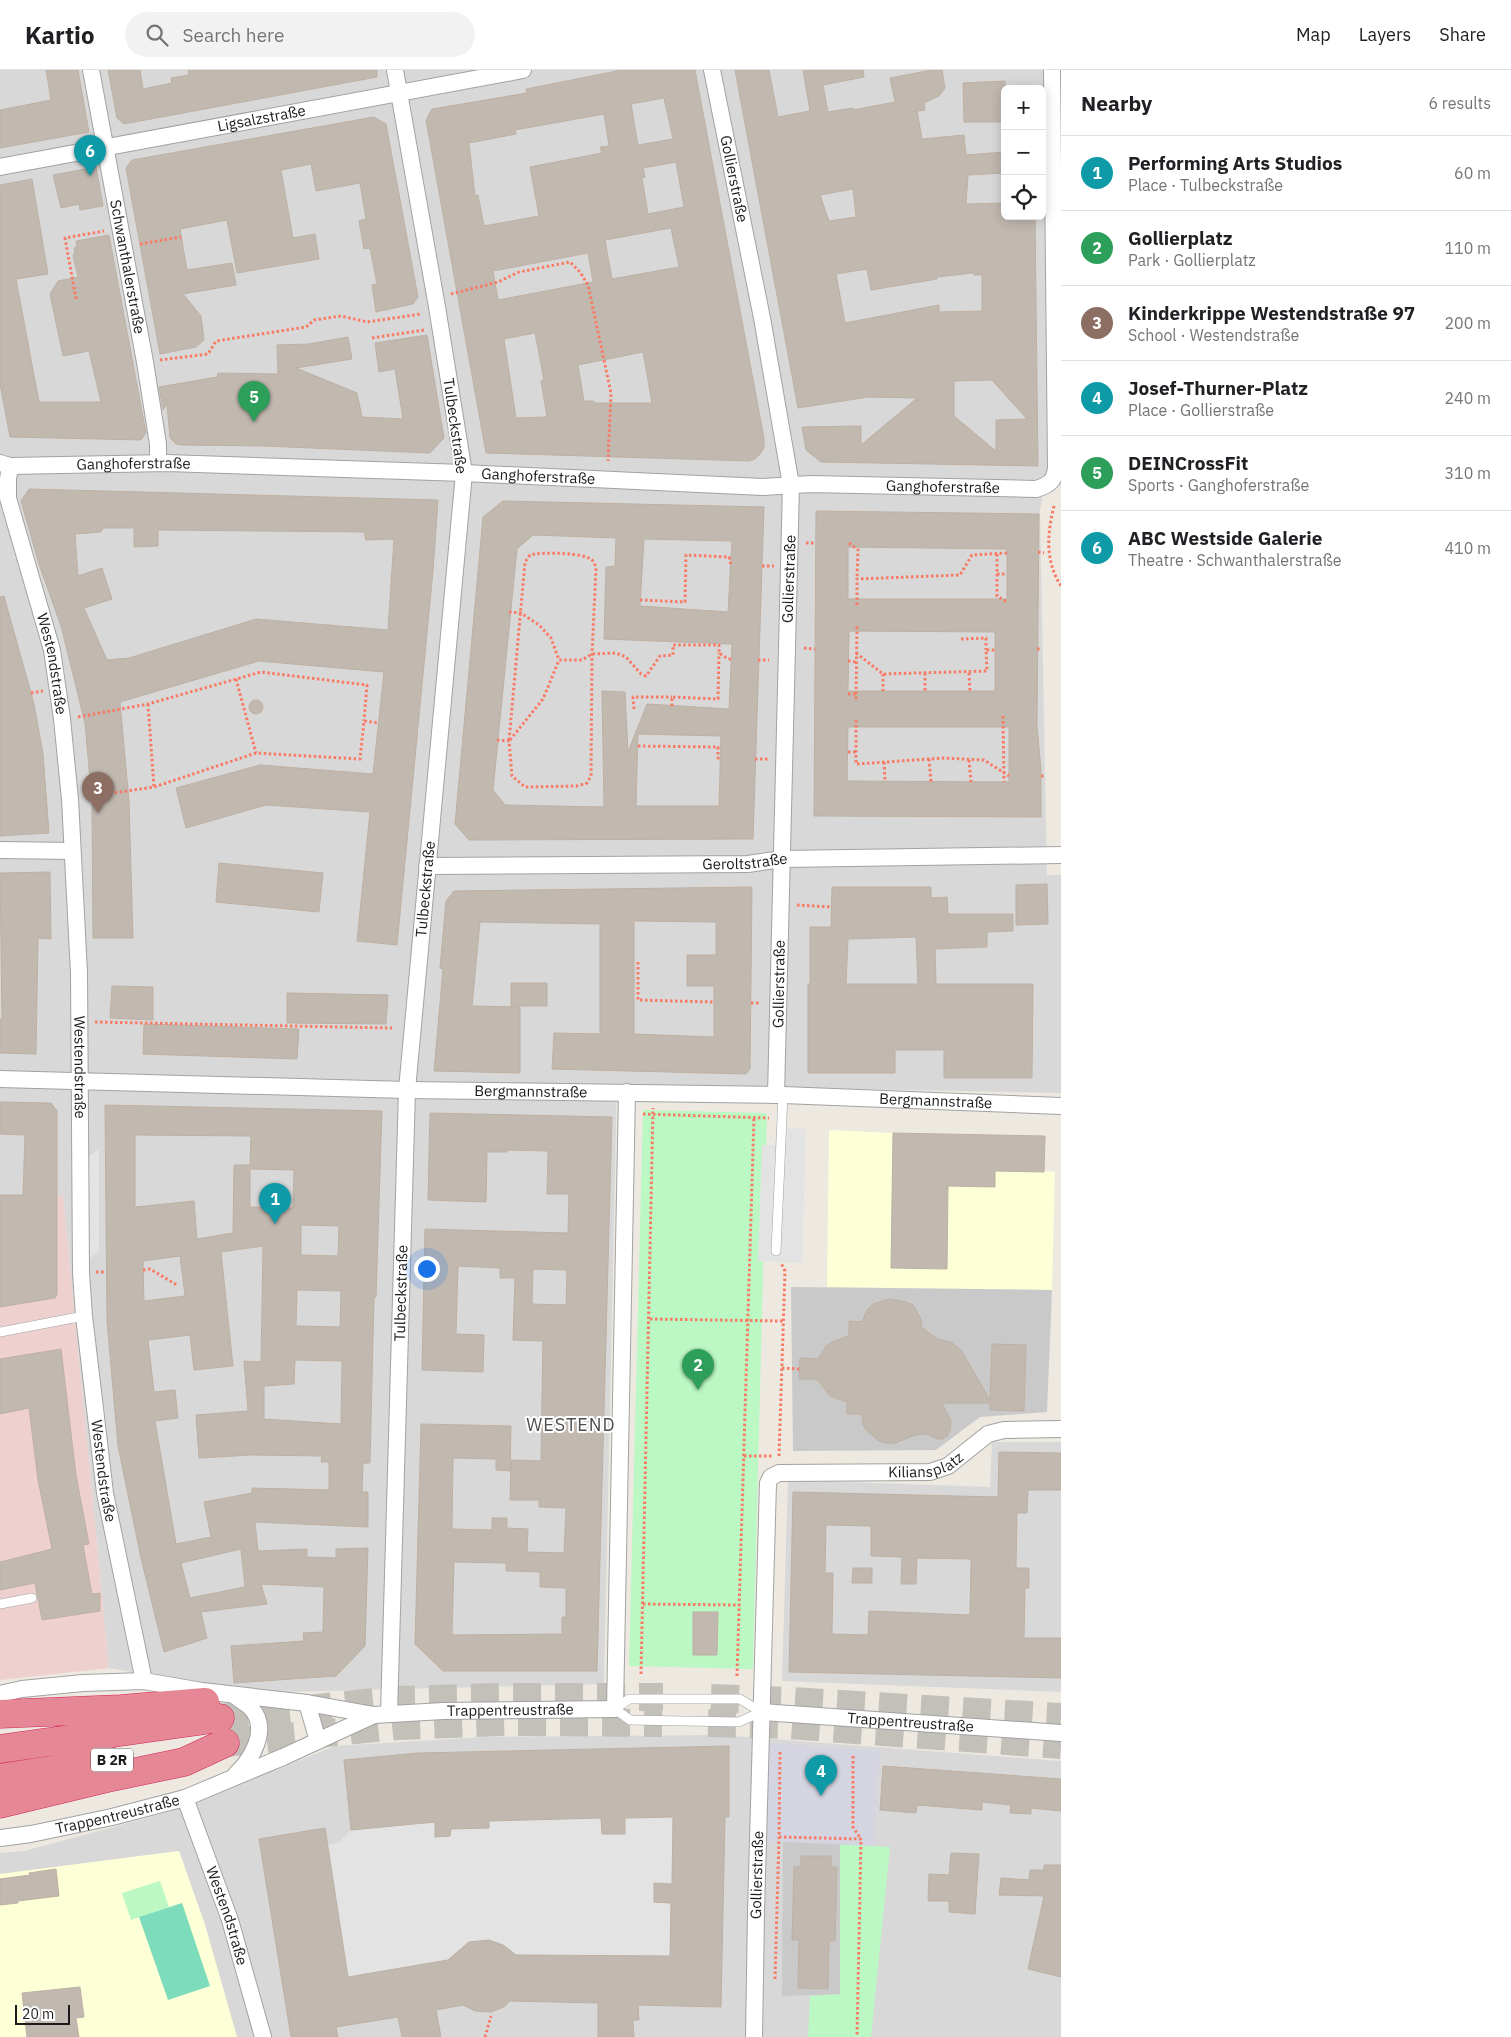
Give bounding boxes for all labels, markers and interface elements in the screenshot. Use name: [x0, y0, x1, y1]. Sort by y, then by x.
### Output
search box: [125, 12, 475, 57]
text: Kartio: [25, 19, 95, 51]
icon: search: [143, 21, 171, 49]
text: Search here: [183, 23, 284, 47]
text: Map: [1296, 23, 1331, 46]
text: Layers: [1359, 23, 1411, 46]
text: Share: [1439, 23, 1486, 46]
map controls: [1001, 85, 1046, 220]
button: +: [1001, 85, 1046, 130]
text: Nearby: [1081, 89, 1152, 117]
text: 6 results: [1428, 93, 1491, 113]
street label: Ligsalzstraße: [216, 101, 307, 135]
button: −: [1001, 130, 1046, 175]
street label: Gollierstraße: [716, 134, 752, 224]
pin: 6: [74, 135, 106, 176]
text: Performing Arts Studios: [1128, 151, 1342, 175]
text: 1: [1092, 163, 1102, 183]
text: 60 m: [1454, 163, 1491, 183]
button: locate: [1001, 175, 1046, 220]
text: Place · Tulbeckstraße: [1128, 175, 1283, 195]
street label: Schwanthalerstraße: [106, 198, 150, 335]
text: Gollierplatz: [1128, 226, 1233, 250]
text: 2: [1092, 238, 1102, 258]
text: 110 m: [1444, 238, 1491, 258]
text: Park · Gollierplatz: [1128, 250, 1256, 270]
text: Kinderkrippe Westendstraße 97: [1128, 301, 1415, 325]
text: 3: [1092, 313, 1102, 333]
text: 200 m: [1444, 313, 1491, 333]
text: School · Westendstraße: [1128, 325, 1299, 345]
text: Josef-Thurner-Platz: [1128, 376, 1308, 400]
street label: Tulbeckstraße: [439, 377, 472, 475]
pin: 5: [238, 381, 270, 422]
text: 4: [1092, 388, 1102, 408]
text: 240 m: [1444, 388, 1491, 408]
text: Place · Gollierstraße: [1128, 400, 1274, 420]
text: DEINCrossFit: [1128, 451, 1248, 475]
street label: Ganghoferstraße: [76, 453, 191, 474]
text: 5: [1092, 463, 1102, 483]
text: 310 m: [1444, 463, 1491, 483]
street label: Ganghoferstraße: [481, 464, 596, 488]
text: Sports · Ganghoferstraße: [1128, 475, 1309, 495]
street label: Ganghoferstraße: [886, 476, 1000, 497]
text: ABC Westside Galerie: [1128, 526, 1322, 550]
street label: Gollierstraße: [777, 535, 800, 623]
text: 6: [1092, 538, 1102, 558]
text: 410 m: [1444, 538, 1491, 558]
text: Theatre · Schwanthalerstraße: [1128, 550, 1342, 570]
street label: Westendstraße: [33, 611, 71, 716]
pin: 3: [82, 772, 114, 813]
street label: Tulbeckstraße: [411, 840, 439, 938]
street label: Geroltstraße: [702, 849, 788, 873]
street label: Gollierstraße: [768, 940, 789, 1028]
street label: Westendstraße: [70, 1016, 90, 1119]
street label: Bergmannstraße: [474, 1081, 588, 1101]
street label: Bergmannstraße: [879, 1089, 993, 1112]
pin: 1: [259, 1183, 291, 1224]
street label: Tulbeckstraße: [390, 1245, 412, 1342]
your location: [414, 1256, 440, 1282]
pin: 2: [682, 1349, 714, 1390]
district label: WESTEND: [526, 1413, 616, 1436]
street label: Westendstraße: [87, 1419, 121, 1524]
street label: Kiliansplatz: [888, 1447, 967, 1481]
street label: Trappentreustraße: [447, 1699, 574, 1720]
street label: Trappentreustraße: [847, 1708, 975, 1736]
road number: B 2R: [91, 1748, 133, 1772]
pin: 4: [805, 1755, 837, 1796]
street label: Trappentreustraße: [54, 1790, 181, 1838]
street label: Gollierstraße: [746, 1831, 767, 1919]
street label: Westendstraße: [202, 1863, 252, 1967]
scale bar: [15, 2002, 70, 2025]
text: 20 m: [22, 2005, 54, 2023]

